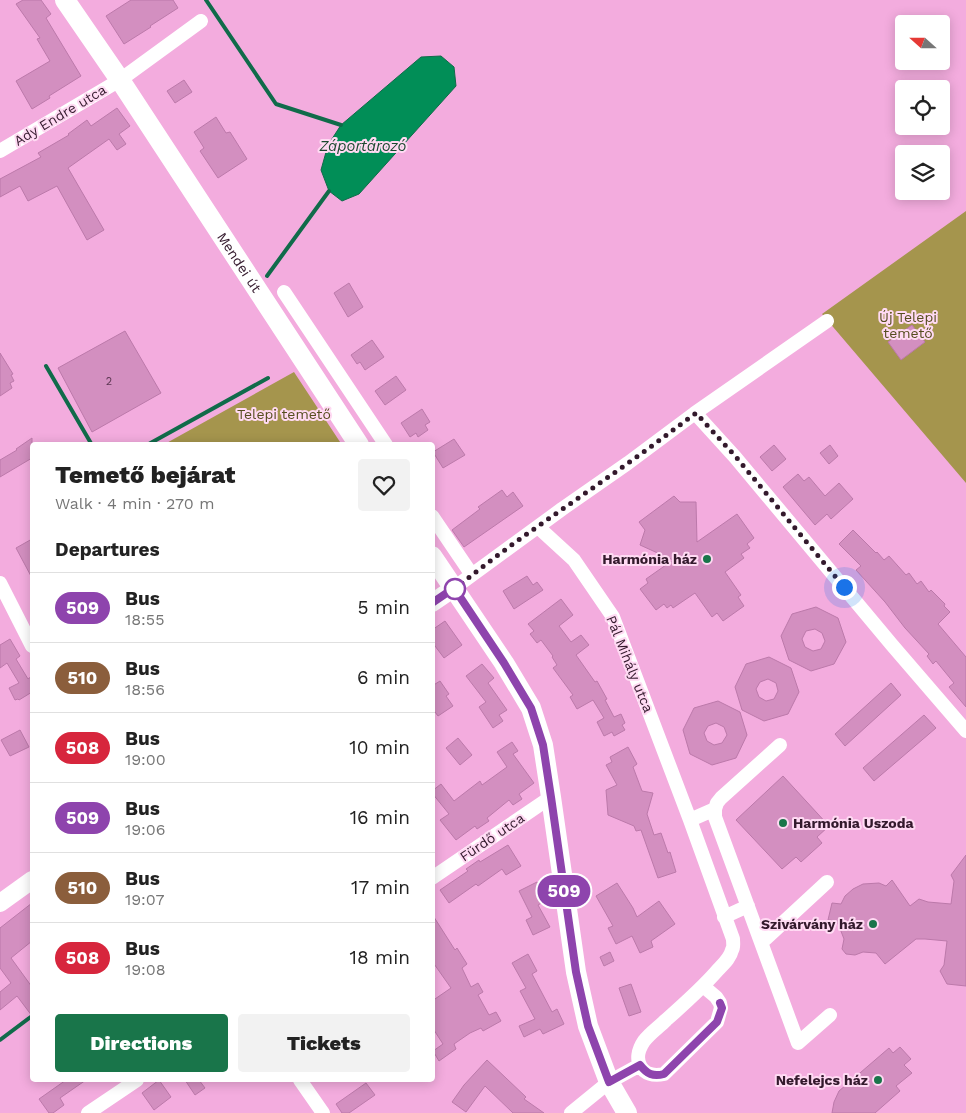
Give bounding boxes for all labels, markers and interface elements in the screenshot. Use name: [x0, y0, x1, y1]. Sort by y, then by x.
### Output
north arrow: [895, 15, 950, 70]
map controls: [895, 15, 950, 200]
button: locate: [895, 80, 950, 135]
street label: Ady Endre utca: [11, 81, 109, 149]
water label: Záportározó: [319, 137, 407, 155]
button: layers: [895, 145, 950, 200]
street label: Mendei út: [214, 229, 265, 295]
park label: Új Telepi temető: [879, 309, 937, 341]
house number: 2: [106, 375, 112, 388]
park label: Telepi temető: [237, 406, 331, 422]
button: heart: [358, 459, 410, 511]
text: Temető bejárat: [55, 461, 235, 489]
text: Walk · 4 min · 270 m: [55, 494, 214, 513]
text: Departures: [55, 538, 160, 561]
place label: Harmónia ház: [602, 551, 697, 567]
marker: Harmónia ház: [701, 553, 713, 565]
your location: [832, 575, 857, 600]
unlabelled marker: [444, 578, 466, 600]
text: Bus: [125, 587, 160, 610]
text: 5 min: [358, 596, 410, 619]
text: 509: [66, 597, 99, 618]
text: 18:55: [125, 610, 164, 629]
street label: Pál Mihály utca: [603, 613, 657, 715]
text: Bus: [125, 657, 160, 680]
text: 6 min: [357, 666, 410, 689]
text: 510: [68, 667, 97, 688]
text: 18:56: [125, 680, 165, 699]
text: Bus: [125, 727, 160, 750]
text: 10 min: [349, 736, 410, 759]
text: 508: [66, 737, 99, 758]
text: 19:00: [125, 750, 166, 769]
text: Bus: [125, 797, 160, 820]
text: 16 min: [350, 806, 410, 829]
text: 509: [66, 807, 99, 828]
street label: Fürdő utca: [457, 810, 527, 864]
place label: Harmónia Uszoda: [793, 815, 914, 831]
marker: Harmónia Uszoda: [777, 817, 789, 829]
text: 19:06: [125, 820, 166, 839]
text: Bus: [125, 867, 160, 890]
line badge: 509: [535, 875, 593, 907]
text: 17 min: [351, 876, 410, 899]
text: 510: [68, 877, 97, 898]
text: 509: [547, 880, 581, 901]
text: 19:07: [125, 890, 164, 909]
place label: Szivárvány ház: [761, 916, 863, 932]
marker: Szivárvány ház: [867, 918, 879, 930]
text: Bus: [125, 937, 160, 960]
text: 18 min: [349, 946, 410, 969]
text: 508: [66, 947, 99, 968]
text: 19:08: [125, 960, 166, 979]
button: Directions: [55, 1014, 228, 1072]
button: Tickets: [238, 1014, 410, 1072]
place label: Nefelejcs ház: [776, 1072, 868, 1088]
marker: Nefelejcs ház: [872, 1074, 884, 1086]

